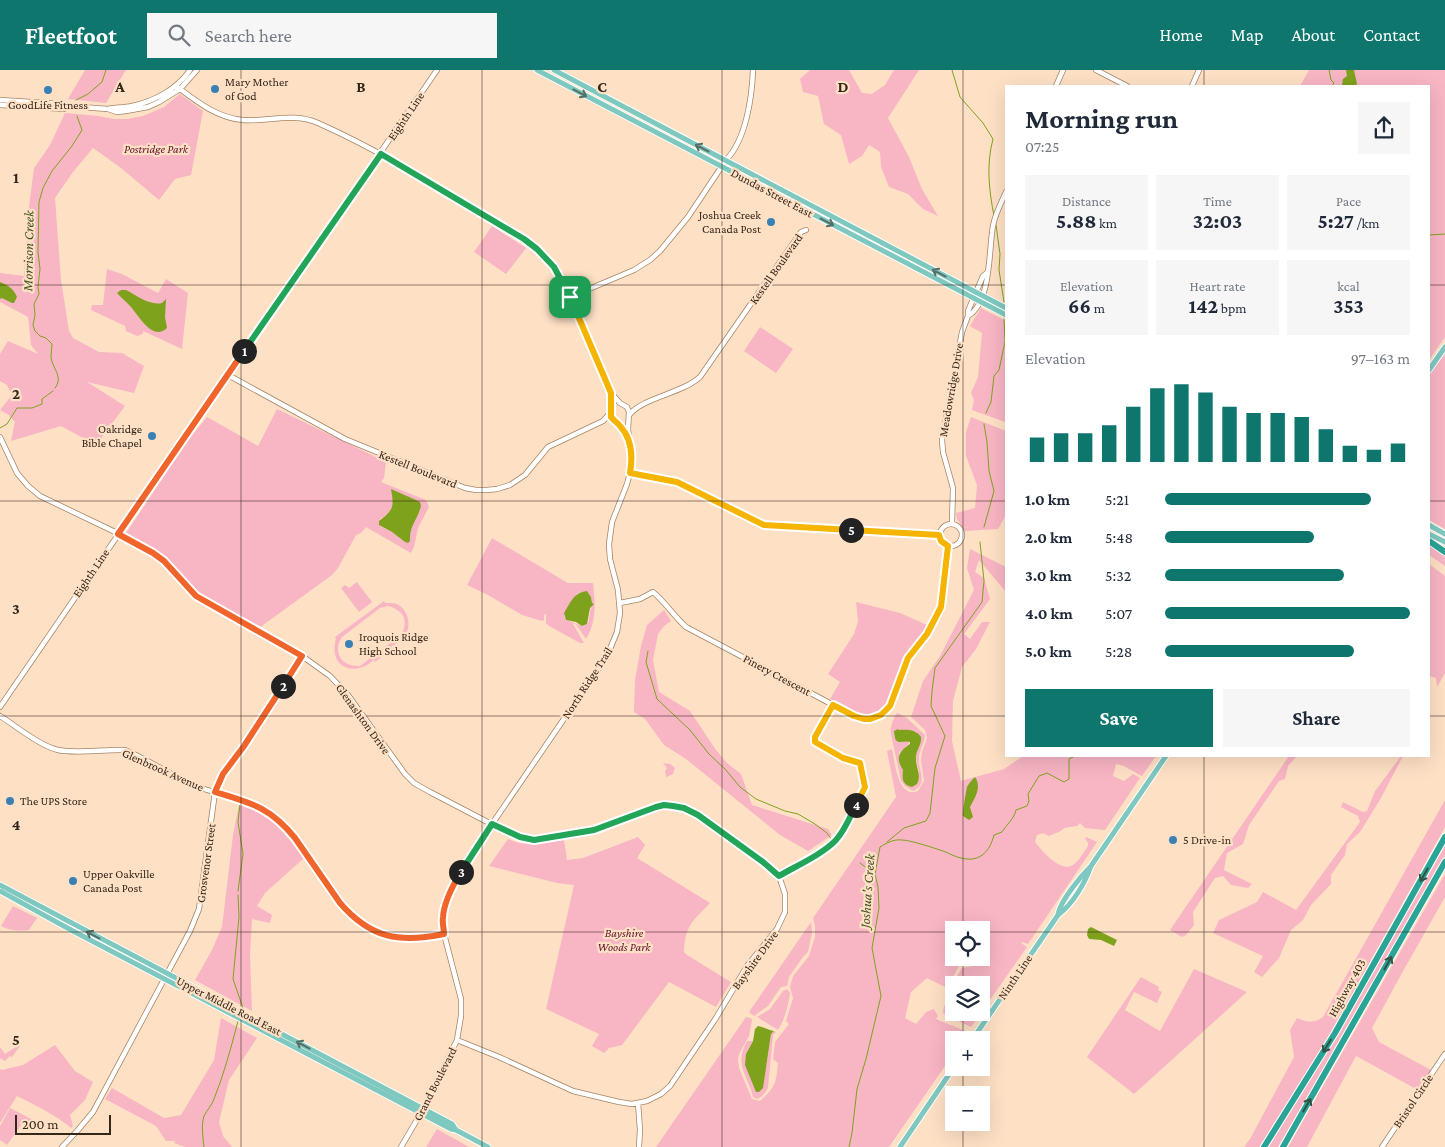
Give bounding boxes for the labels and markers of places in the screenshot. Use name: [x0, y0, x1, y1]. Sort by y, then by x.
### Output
place label: Mary Mother of God: [225, 75, 289, 103]
marker: Mary Mother of God: [209, 83, 221, 95]
marker: GoodLife Fitness: [42, 84, 54, 96]
place label: GoodLife Fitness: [8, 98, 88, 112]
place label: Joshua Creek Canada Post: [698, 208, 762, 236]
marker: Joshua Creek Canada Post: [765, 216, 777, 228]
pin: [549, 276, 591, 318]
pin: 1: [232, 338, 256, 364]
place label: Oakridge Bible Chapel: [82, 422, 142, 450]
marker: Oakridge Bible Chapel: [146, 430, 158, 442]
pin: 5: [838, 518, 864, 542]
place label: Iroquois Ridge High School: [359, 630, 428, 658]
marker: Iroquois Ridge High School: [343, 638, 355, 650]
pin: 2: [270, 674, 296, 698]
pin: 4: [844, 792, 868, 818]
place label: The UPS Store: [20, 794, 87, 808]
marker: The UPS Store: [4, 795, 16, 807]
place label: 5 Drive-in: [1183, 833, 1232, 847]
marker: 5 Drive-in: [1167, 834, 1179, 846]
pin: 3: [448, 860, 474, 884]
place label: Upper Oakville Canada Post: [83, 867, 155, 895]
marker: Upper Oakville Canada Post: [67, 875, 79, 887]

